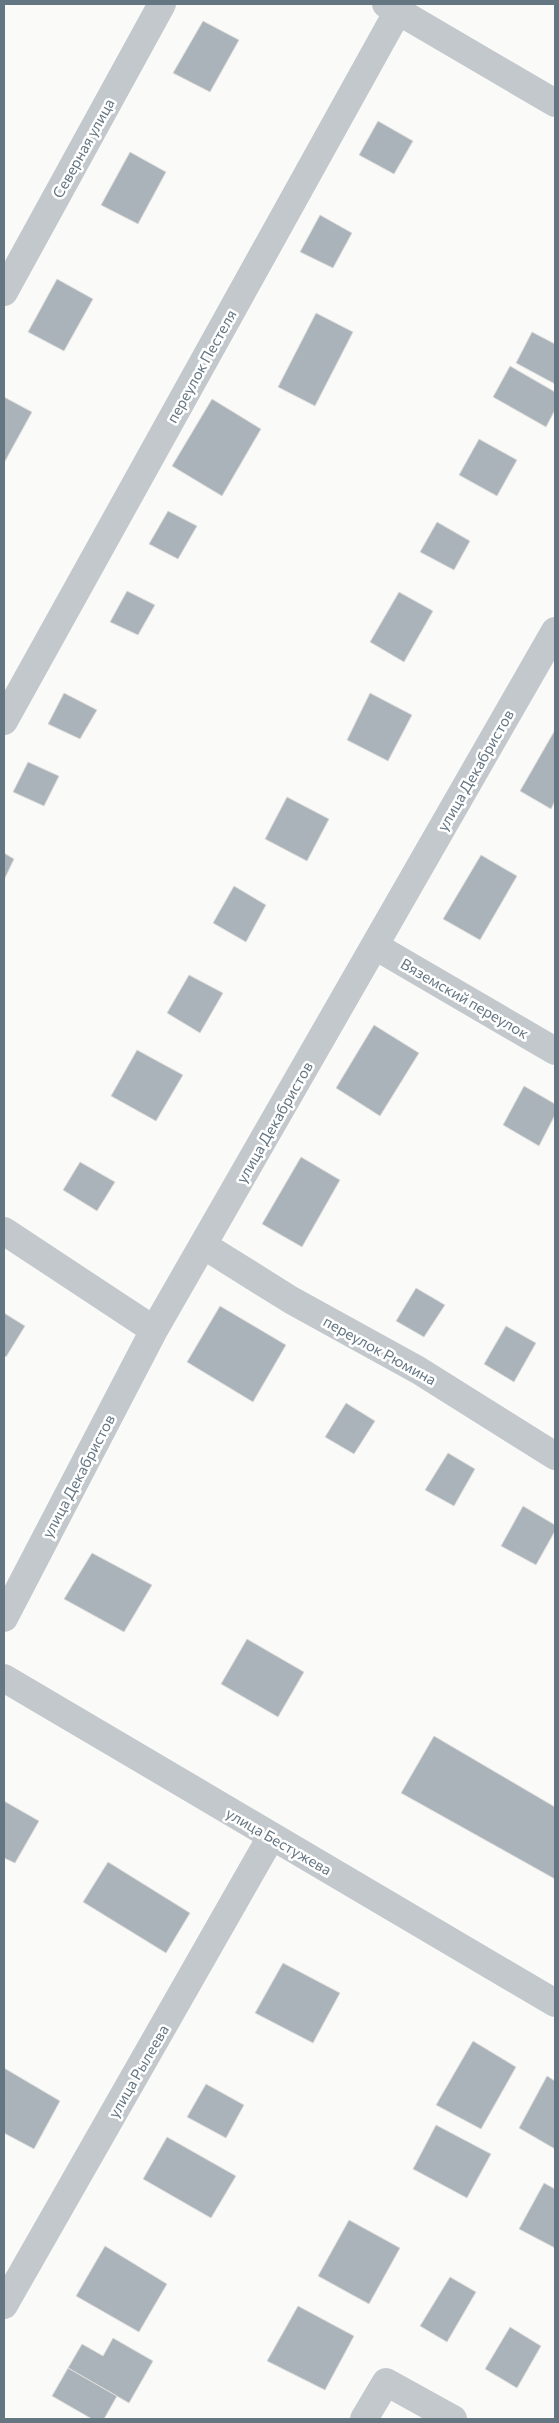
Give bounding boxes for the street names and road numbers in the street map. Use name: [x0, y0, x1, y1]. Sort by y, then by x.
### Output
street label: Северная улица: [48, 95, 118, 201]
street label: переулок Пестеля: [162, 306, 240, 426]
street label: улица Декабристов: [433, 706, 517, 834]
street label: Вяземский переулок: [398, 954, 532, 1042]
street label: улица Декабристов: [232, 1058, 316, 1186]
street label: переулок Рюмина: [321, 1312, 439, 1388]
street label: улица Декабристов: [38, 1411, 118, 1541]
street label: улица Бестужева: [223, 1804, 335, 1878]
street label: улица Рылеева: [104, 2021, 172, 2121]

